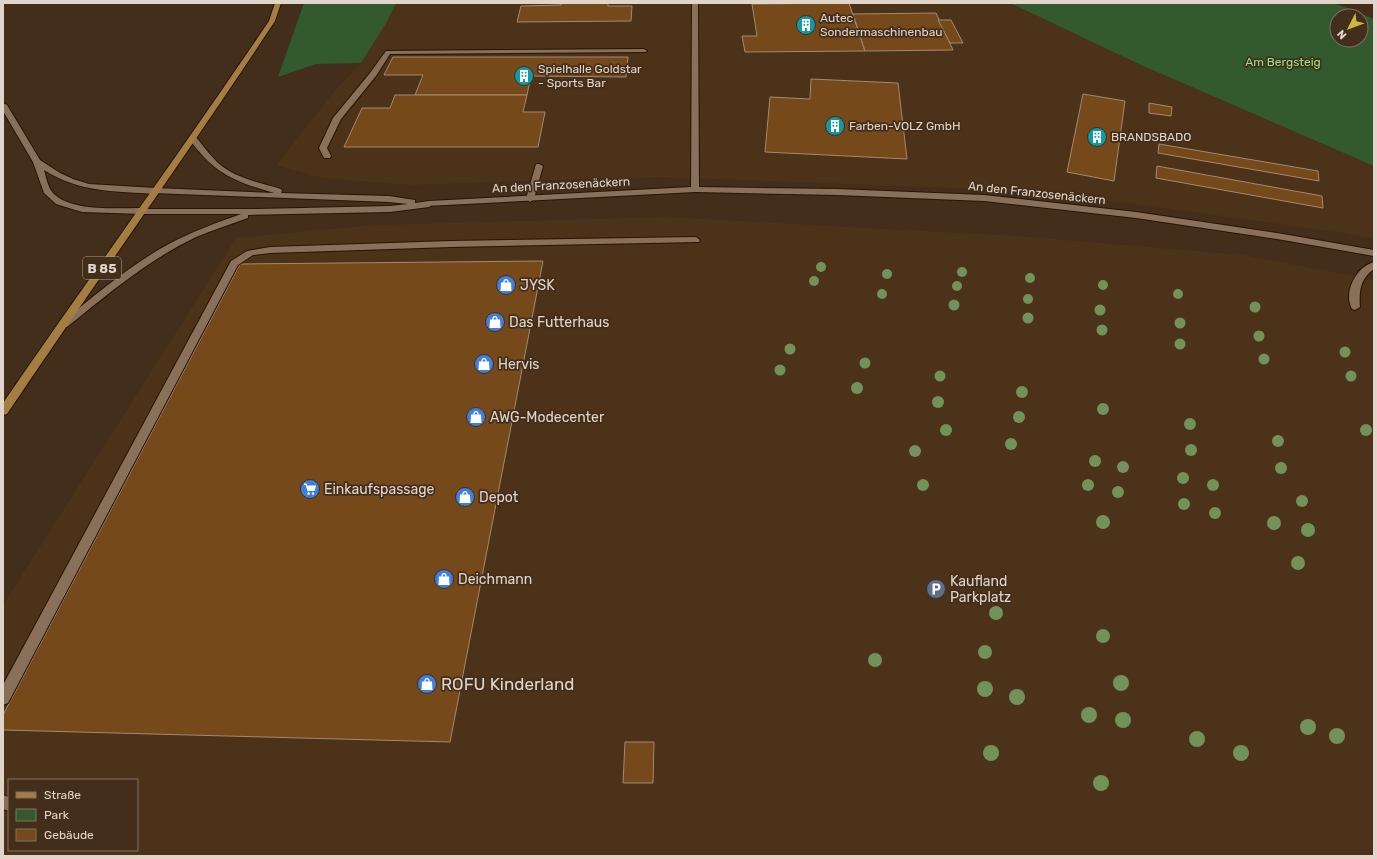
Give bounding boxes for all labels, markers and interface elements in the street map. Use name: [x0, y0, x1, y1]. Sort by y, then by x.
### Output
north arrow: [1329, 8, 1369, 48]
place label: Autec Sondermaschinenbau: [820, 11, 943, 39]
building icon: Autec Sondermaschinenbau: [795, 14, 817, 36]
text: N: [1334, 27, 1349, 42]
park label: Am Bergsteig: [1245, 55, 1321, 69]
place label: Spielhalle Goldstar - Sports Bar: [538, 62, 642, 90]
building icon: Spielhalle Goldstar - Sports Bar: [513, 65, 535, 87]
building icon: Farben-VOLZ GmbH: [824, 115, 846, 137]
place label: Farben-VOLZ GmbH: [849, 119, 960, 133]
building icon: BRANDSBADO: [1086, 126, 1108, 148]
place label: BRANDSBADO: [1111, 130, 1191, 144]
street label: An den Franzosenäckern: [492, 174, 630, 196]
street label: An den Franzosenäckern: [968, 179, 1106, 207]
road number: B 85: [83, 257, 121, 279]
shop icon: JYSK: [495, 274, 517, 296]
place label: JYSK: [520, 277, 555, 294]
shop icon: Das Futterhaus: [484, 311, 506, 333]
place label: Das Futterhaus: [509, 314, 609, 331]
shop icon: Hervis: [473, 353, 495, 375]
place label: Hervis: [498, 356, 539, 373]
shop icon: AWG-Modecenter: [465, 406, 487, 428]
place label: AWG-Modecenter: [490, 409, 605, 426]
supermarket icon: Einkaufspassage: [299, 478, 321, 500]
place label: Einkaufspassage: [324, 481, 435, 498]
shop icon: Depot: [454, 486, 476, 508]
place label: Depot: [479, 489, 519, 506]
shop icon: Deichmann: [433, 568, 455, 590]
place label: Deichmann: [458, 571, 532, 588]
place label: Kaufland Parkplatz: [950, 573, 1011, 606]
parking icon: Kaufland Parkplatz: [925, 578, 947, 600]
shop icon: ROFU Kinderland: [416, 673, 438, 695]
place label: ROFU Kinderland: [441, 674, 574, 694]
legend: [8, 779, 138, 851]
text: Straße: [44, 788, 81, 802]
text: Park: [44, 808, 70, 822]
text: Gebäude: [44, 828, 94, 842]

